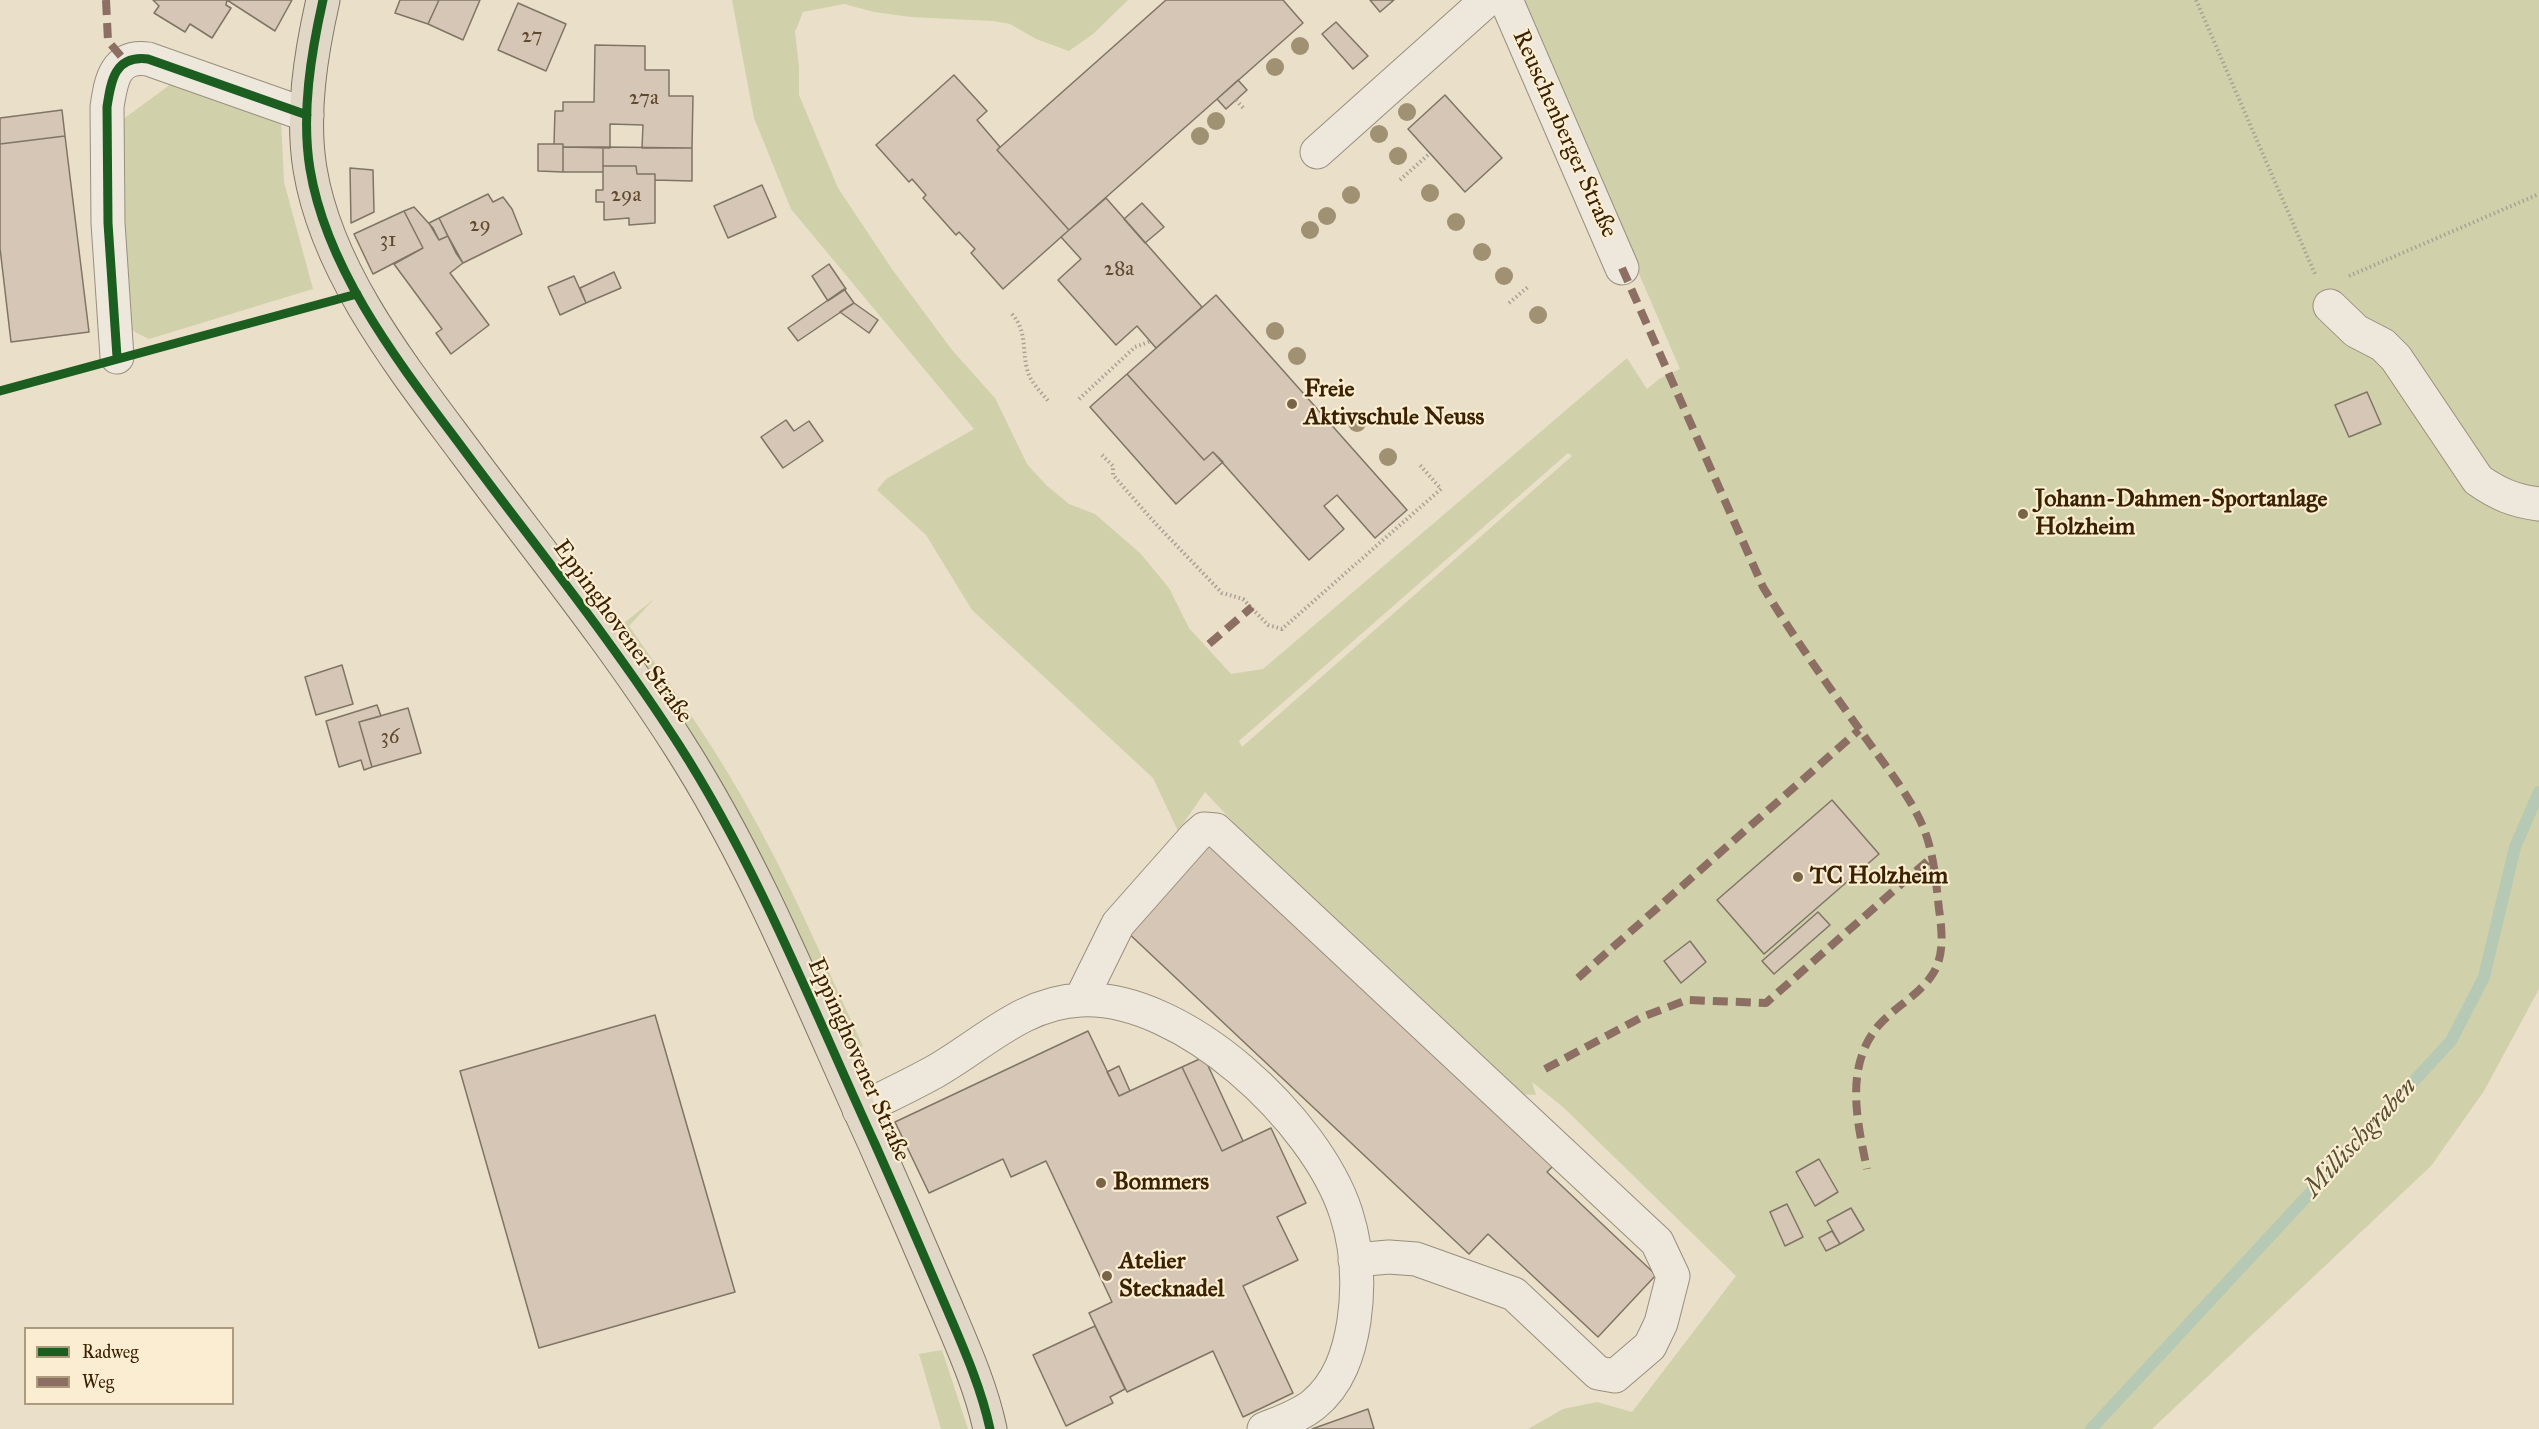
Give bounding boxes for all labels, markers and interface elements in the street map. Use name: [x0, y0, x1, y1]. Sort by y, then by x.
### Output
house number: 27: [522, 24, 542, 50]
street label: Reuschenberger Straße: [1505, 26, 1623, 242]
house number: 27a: [629, 86, 659, 112]
house number: 29a: [611, 183, 641, 209]
house number: 29: [469, 213, 491, 239]
house number: 31: [380, 228, 396, 254]
house number: 28a: [1104, 257, 1134, 283]
place label: Freie Aktivschule Neuss: [1304, 376, 1484, 432]
marker: Freie Aktivschule Neuss: [1285, 397, 1299, 411]
place label: Johann-Dahmen-Sportanlage Holzheim: [2035, 486, 2327, 542]
marker: Johann-Dahmen-Sportanlage Holzheim: [2016, 507, 2030, 521]
street label: Eppinghovener Straße: [546, 535, 698, 729]
house number: 36: [380, 725, 400, 751]
place label: TC Holzheim: [1810, 863, 1948, 891]
marker: TC Holzheim: [1791, 870, 1805, 884]
street label: Eppinghovener Straße: [800, 954, 916, 1166]
water label: Millischgraben: [2298, 1072, 2424, 1204]
place label: Bommers: [1113, 1169, 1209, 1197]
marker: Bommers: [1094, 1176, 1108, 1190]
place label: Atelier Stecknadel: [1119, 1248, 1224, 1304]
marker: Atelier Stecknadel: [1100, 1269, 1114, 1283]
legend: [24, 1327, 234, 1405]
text: Radweg: [82, 1341, 139, 1363]
text: Weg: [82, 1371, 114, 1393]

